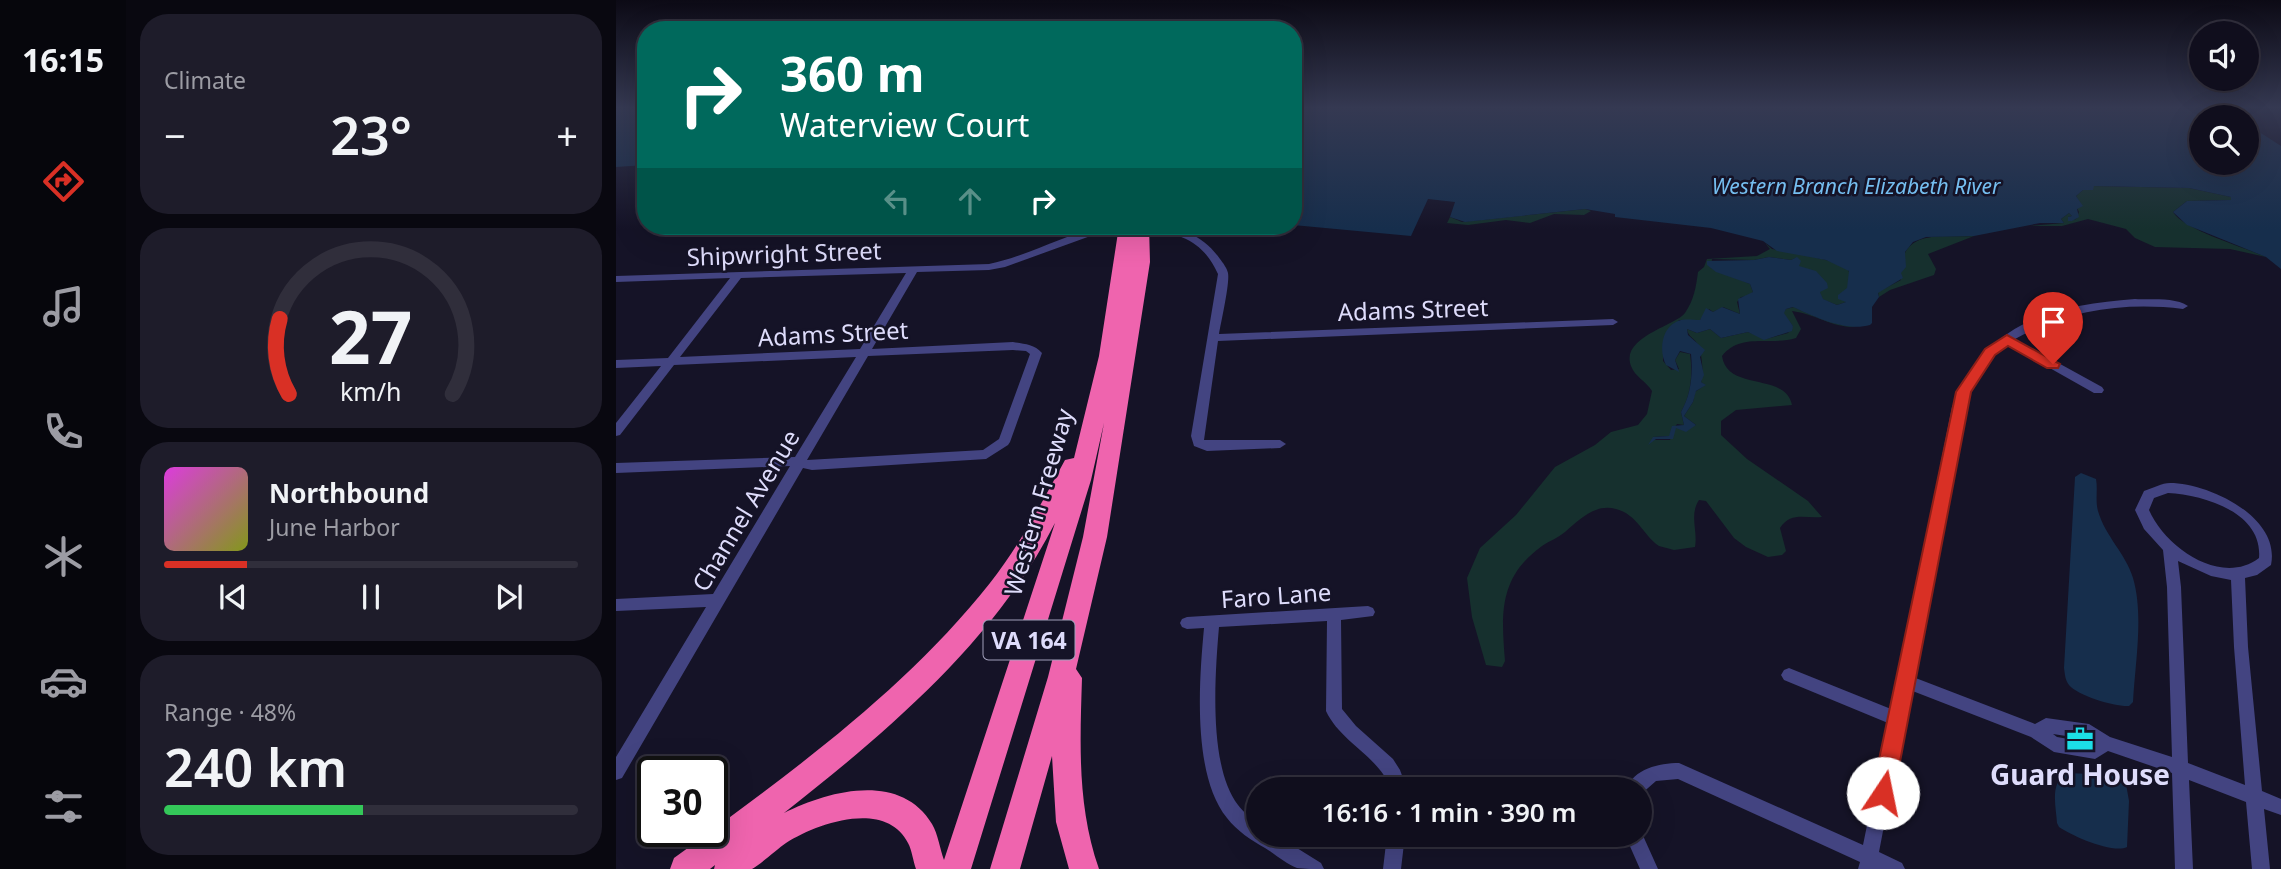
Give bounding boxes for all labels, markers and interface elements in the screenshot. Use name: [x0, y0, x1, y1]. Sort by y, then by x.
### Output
map controls: [2189, 21, 2259, 175]
button: sound: [2189, 21, 2259, 91]
text: 16:15: [22, 38, 104, 81]
text: 360 m: [780, 40, 925, 106]
icon: right: [665, 49, 756, 140]
text: Climate: [164, 64, 246, 96]
text: 23°: [330, 99, 412, 170]
text: Waterview Court: [780, 103, 1029, 146]
button: search: [2189, 105, 2259, 175]
text: −: [164, 109, 186, 161]
text: +: [556, 109, 578, 161]
icon: directions: [39, 157, 88, 206]
water label: Western Branch Elizabeth River: [1712, 172, 2002, 200]
icon: left: [878, 182, 916, 220]
icon: ahead: [951, 182, 989, 220]
icon: right: [1024, 182, 1062, 220]
street label: Shipwright Street: [686, 233, 882, 273]
icon: music: [39, 282, 88, 331]
text: 27: [329, 286, 413, 385]
street label: Adams Street: [1337, 290, 1489, 328]
pin: [2023, 292, 2083, 364]
icon: arrive: [2034, 303, 2072, 341]
street label: Adams Street: [757, 313, 909, 353]
text: km/h: [340, 373, 402, 407]
street label: Western Freeway: [996, 404, 1081, 599]
icon: phone: [39, 407, 88, 456]
street label: Channel Avenue: [684, 423, 806, 597]
text: Northbound: [269, 475, 429, 511]
text: June Harbor: [269, 511, 400, 543]
icon: climate: [39, 532, 88, 581]
street label: Faro Lane: [1220, 575, 1332, 615]
icon: previous: [214, 578, 252, 616]
icon: pause: [352, 578, 390, 616]
icon: next: [490, 578, 528, 616]
road number: VA 164: [984, 620, 1074, 660]
icon: car: [39, 657, 88, 706]
text: Range · 48%: [164, 696, 296, 728]
office icon: Guard House: [2065, 724, 2095, 754]
text: 240 km: [164, 731, 347, 802]
place label: Guard House: [1990, 755, 2170, 793]
speed limit sign: 30: [637, 756, 728, 847]
position arrow: [1846, 756, 1920, 830]
icon: filters: [39, 782, 88, 831]
text: 16:16 · 1 min · 390 m: [1322, 794, 1576, 830]

